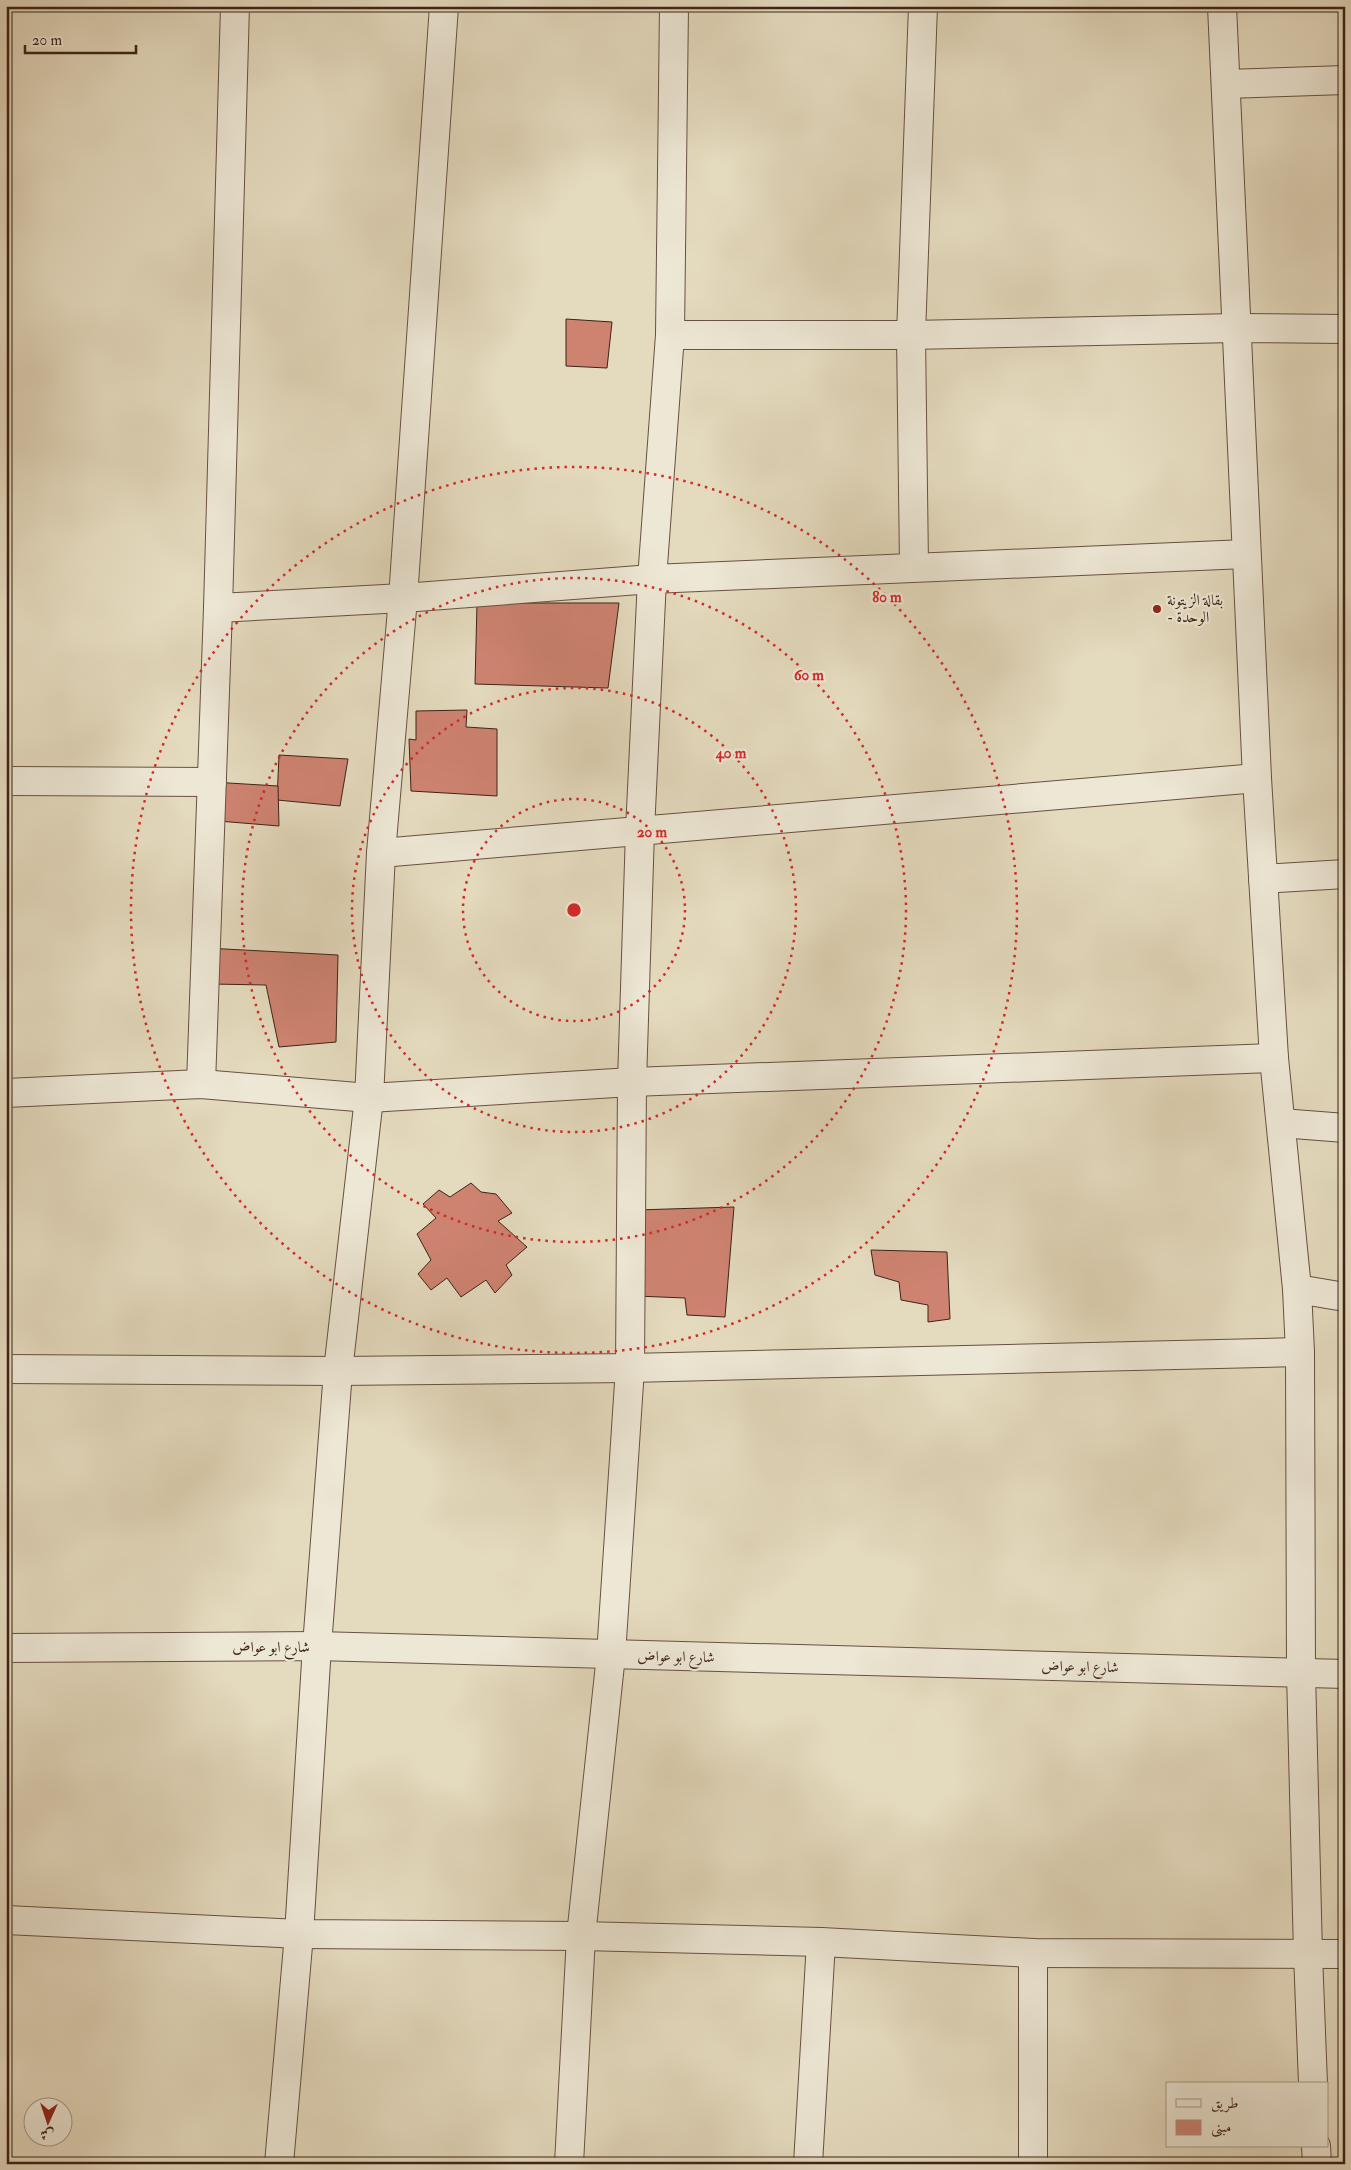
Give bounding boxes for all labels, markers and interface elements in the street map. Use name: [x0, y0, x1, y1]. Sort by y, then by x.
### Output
scale bar: [25, 22, 136, 54]
text: 20 m: [32, 31, 62, 50]
text: 80 m: [872, 588, 902, 607]
place label: بقالة الزيتونة - الوحدة: [1167, 591, 1223, 627]
marker: بقالة الزيتونة - الوحدة: [1151, 603, 1163, 615]
text: 60 m: [794, 666, 824, 685]
text: 40 m: [715, 744, 747, 763]
text: 20 m: [637, 823, 667, 842]
centre of rings: [565, 901, 583, 919]
street label: شارع ابو عواض: [232, 1638, 310, 1660]
street label: شارع ابو عواض: [637, 1647, 715, 1670]
street label: شارع ابو عواض: [1041, 1657, 1119, 1680]
legend: [1166, 2082, 1328, 2148]
text: طريق: [1211, 2094, 1238, 2113]
north arrow: [22, 2098, 72, 2148]
text: مبنى: [1211, 2118, 1231, 2138]
text: ش: [40, 2126, 55, 2143]

